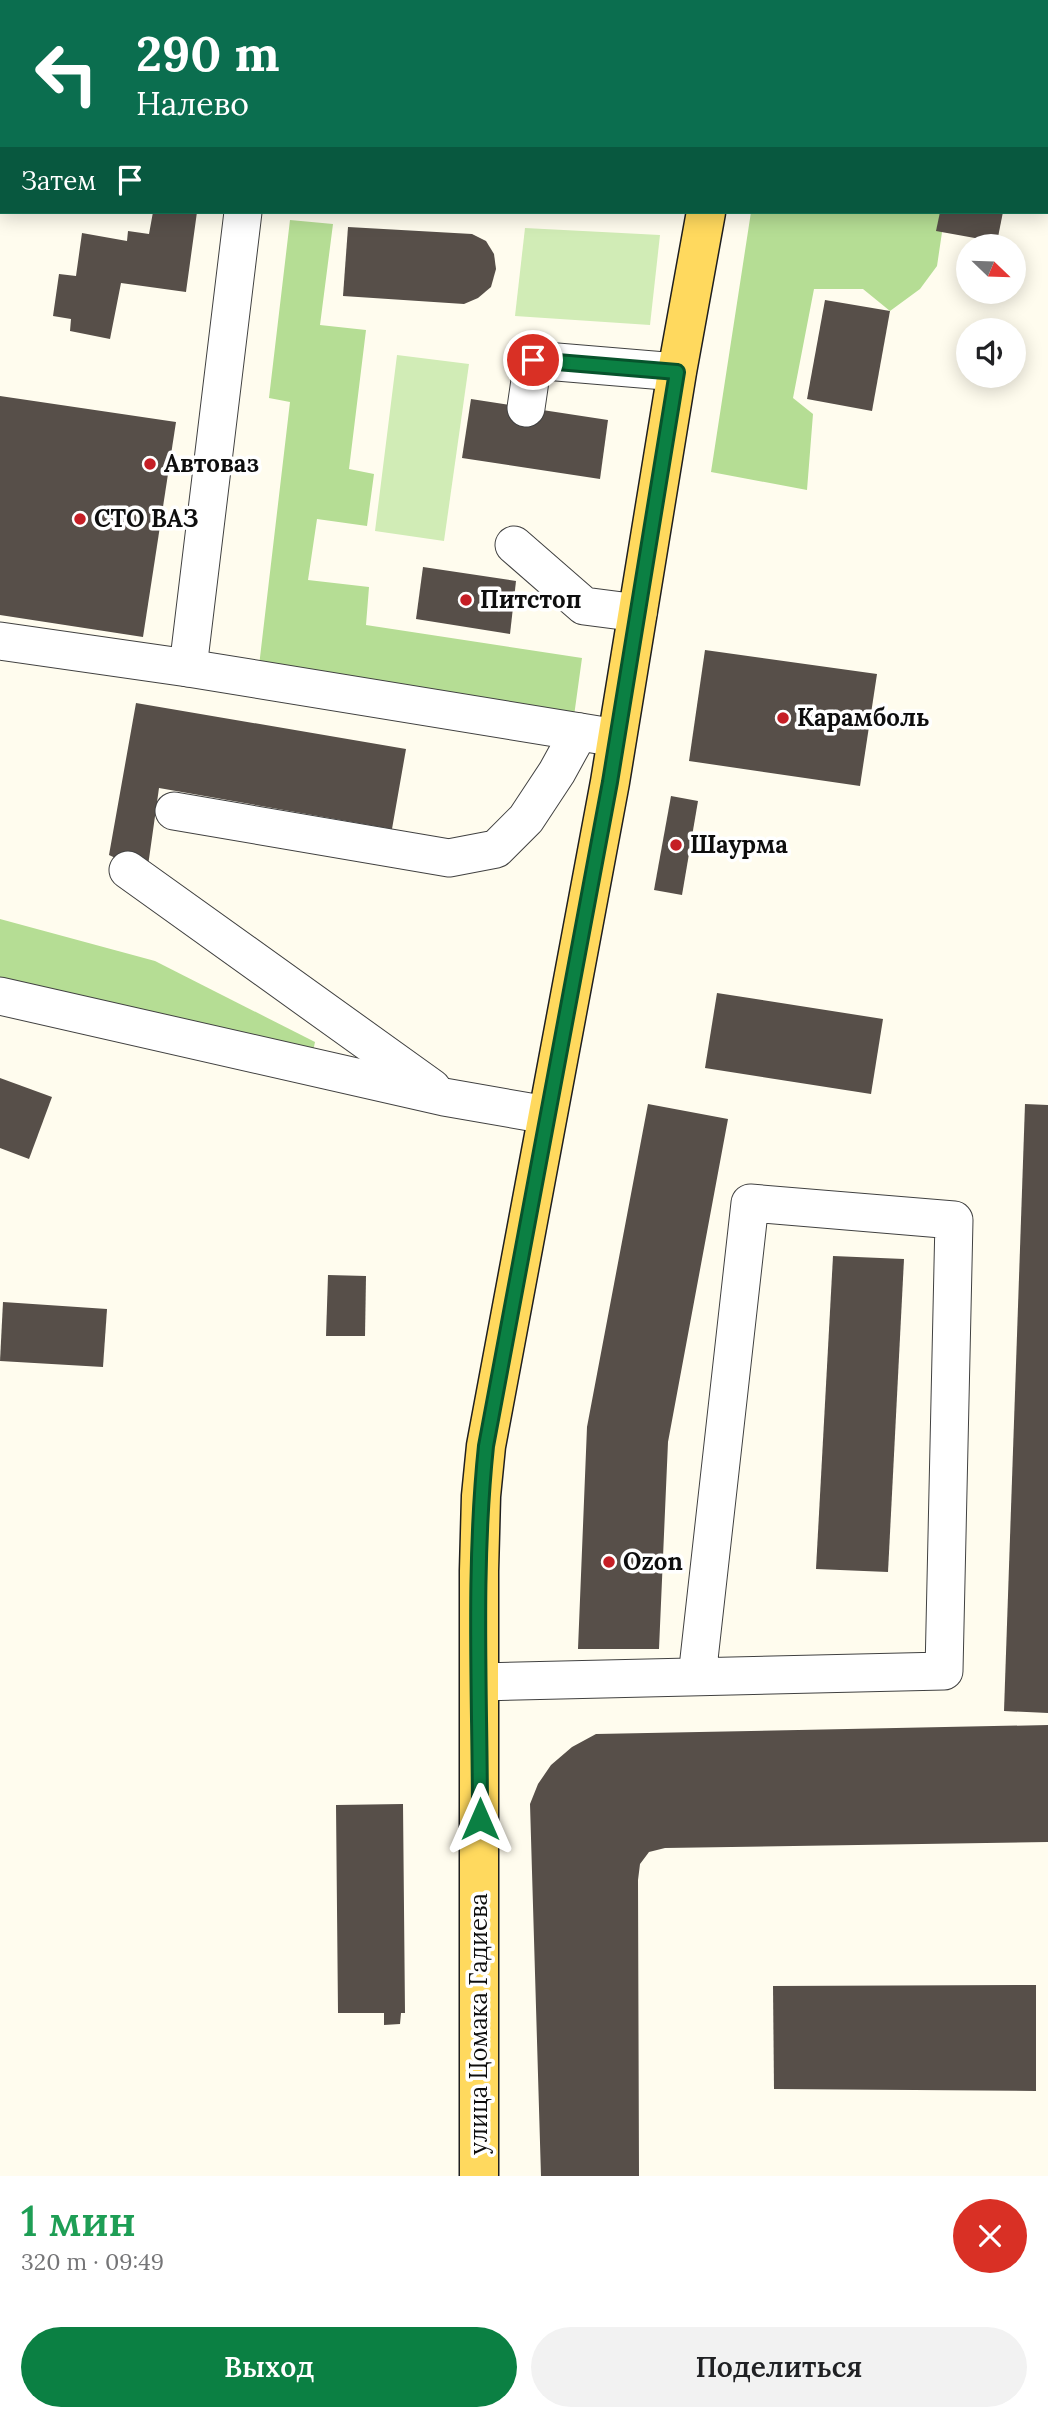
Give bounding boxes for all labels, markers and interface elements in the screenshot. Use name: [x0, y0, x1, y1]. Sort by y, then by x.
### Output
text: 290 m: [136, 22, 279, 84]
icon: left: [21, 28, 112, 119]
text: Налево: [136, 83, 249, 124]
icon: arrive: [111, 161, 149, 199]
text: Затем: [21, 164, 97, 197]
north arrow: [956, 234, 1026, 304]
map controls: [956, 234, 1026, 388]
button: sound: [956, 318, 1026, 388]
pin: [503, 330, 563, 390]
icon: arrive: [514, 341, 552, 379]
place label: Автоваз: [164, 448, 259, 479]
marker: Автоваз: [142, 456, 158, 472]
place label: СТО ВАЗ: [94, 503, 198, 534]
marker: СТО ВАЗ: [72, 511, 88, 527]
place label: Питстоп: [480, 584, 582, 615]
marker: Питстоп: [458, 592, 474, 608]
place label: Карамболь: [797, 702, 930, 733]
marker: Карамболь: [775, 710, 791, 726]
place label: Шаурма: [690, 829, 788, 860]
marker: Шаурма: [668, 837, 684, 853]
place label: Ozon: [623, 1546, 683, 1577]
marker: Ozon: [601, 1554, 617, 1570]
position arrow: [443, 1782, 517, 1856]
street label: улица Цомака Гадиева: [463, 1893, 494, 2155]
text: 1 мин: [21, 2194, 136, 2248]
button: close: [953, 2199, 1027, 2273]
text: 320 m · 09:49: [21, 2247, 164, 2276]
button: Выход: [21, 2327, 517, 2407]
button: Поделиться: [531, 2327, 1027, 2407]

